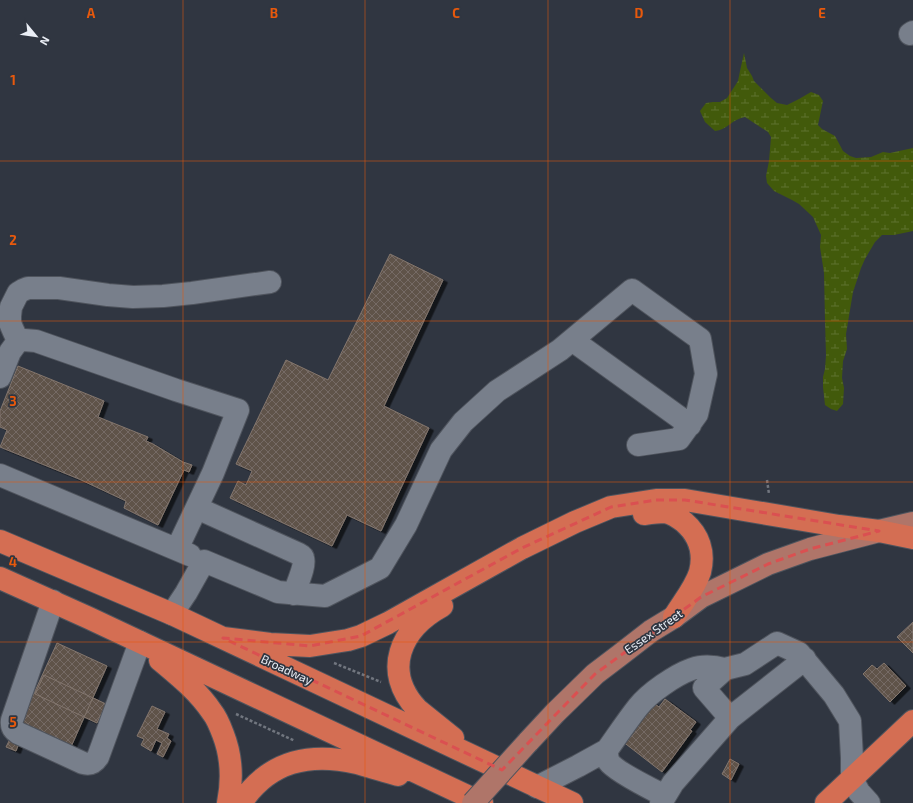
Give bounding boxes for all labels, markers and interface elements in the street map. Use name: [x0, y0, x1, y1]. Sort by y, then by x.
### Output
text: A: [87, 5, 96, 21]
text: B: [270, 5, 278, 21]
text: C: [452, 5, 460, 21]
text: D: [635, 5, 644, 21]
text: E: [818, 5, 826, 21]
north arrow: [16, 16, 56, 56]
text: N: [38, 34, 53, 48]
text: 1: [10, 72, 16, 88]
text: 2: [9, 232, 17, 248]
text: 3: [9, 393, 17, 409]
text: 4: [9, 554, 17, 570]
street label: Essex Street: [621, 606, 685, 656]
street label: Broadway: [259, 651, 316, 687]
text: 5: [9, 714, 17, 730]

